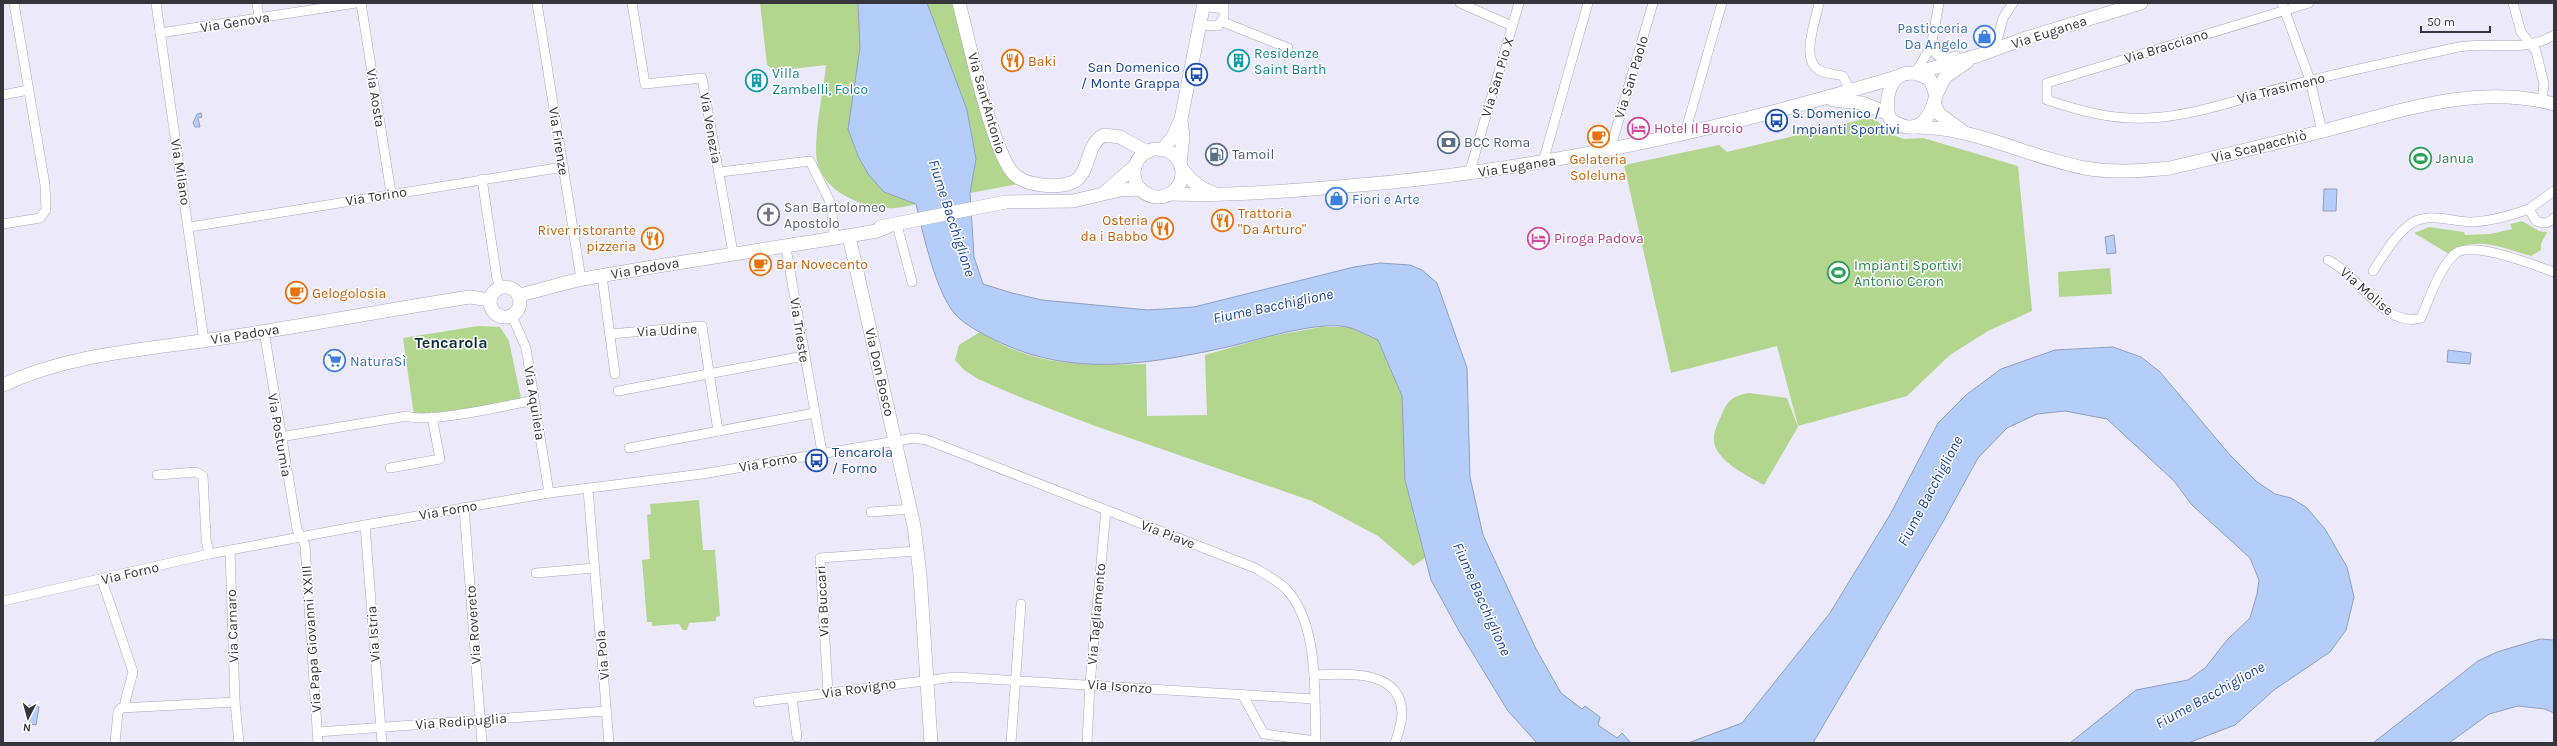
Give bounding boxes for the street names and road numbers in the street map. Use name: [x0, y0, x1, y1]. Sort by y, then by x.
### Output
street label: Via Genova: [199, 9, 271, 36]
street label: Via Euganea: [2009, 12, 2089, 53]
street label: Via Bracciano: [2122, 26, 2210, 67]
street label: Via San Paolo: [1611, 34, 1652, 121]
street label: Via San Pio X: [1477, 35, 1518, 119]
street label: Via Sant'Antonio: [964, 51, 1009, 156]
street label: Via Aosta: [362, 68, 389, 129]
street label: Via Trasimeno: [2236, 69, 2327, 108]
street label: Via Venezia: [696, 91, 725, 165]
street label: Via Firenze: [545, 106, 572, 177]
street label: Via Scapacchiò: [2210, 126, 2308, 166]
street label: Via Milano: [167, 138, 194, 206]
street label: Via Euganea: [1477, 152, 1557, 181]
street label: Via Torino: [344, 183, 408, 210]
street label: Via Padova: [610, 254, 681, 283]
street label: Via Molise: [2336, 264, 2397, 319]
street label: Via Trieste: [786, 297, 813, 364]
street label: Via Udine: [636, 320, 698, 341]
street label: Via Padova: [210, 321, 281, 348]
street label: Via Don Bosco: [861, 326, 898, 418]
street label: Via Aquileia: [520, 365, 549, 441]
street label: Via Postumia: [264, 392, 295, 478]
street label: Via Forno: [738, 449, 799, 476]
street label: Via Forno: [418, 497, 479, 524]
street label: Via Piave: [1138, 516, 1197, 553]
street label: Via Forno: [100, 559, 161, 588]
street label: Via Tagliamento: [1084, 563, 1109, 666]
street label: Via Papa Giovanni XXIII: [298, 565, 325, 713]
street label: Via Buccari: [812, 565, 833, 637]
street label: Via Rovereto: [462, 585, 485, 665]
street label: Via Carnaro: [223, 589, 242, 663]
street label: Via Istria: [363, 605, 384, 663]
street label: Via Pola: [592, 629, 613, 681]
street label: Via Rovigno: [821, 675, 897, 702]
street label: Via Isonzo: [1087, 676, 1153, 697]
street label: Via Redipuglia: [415, 710, 507, 733]

